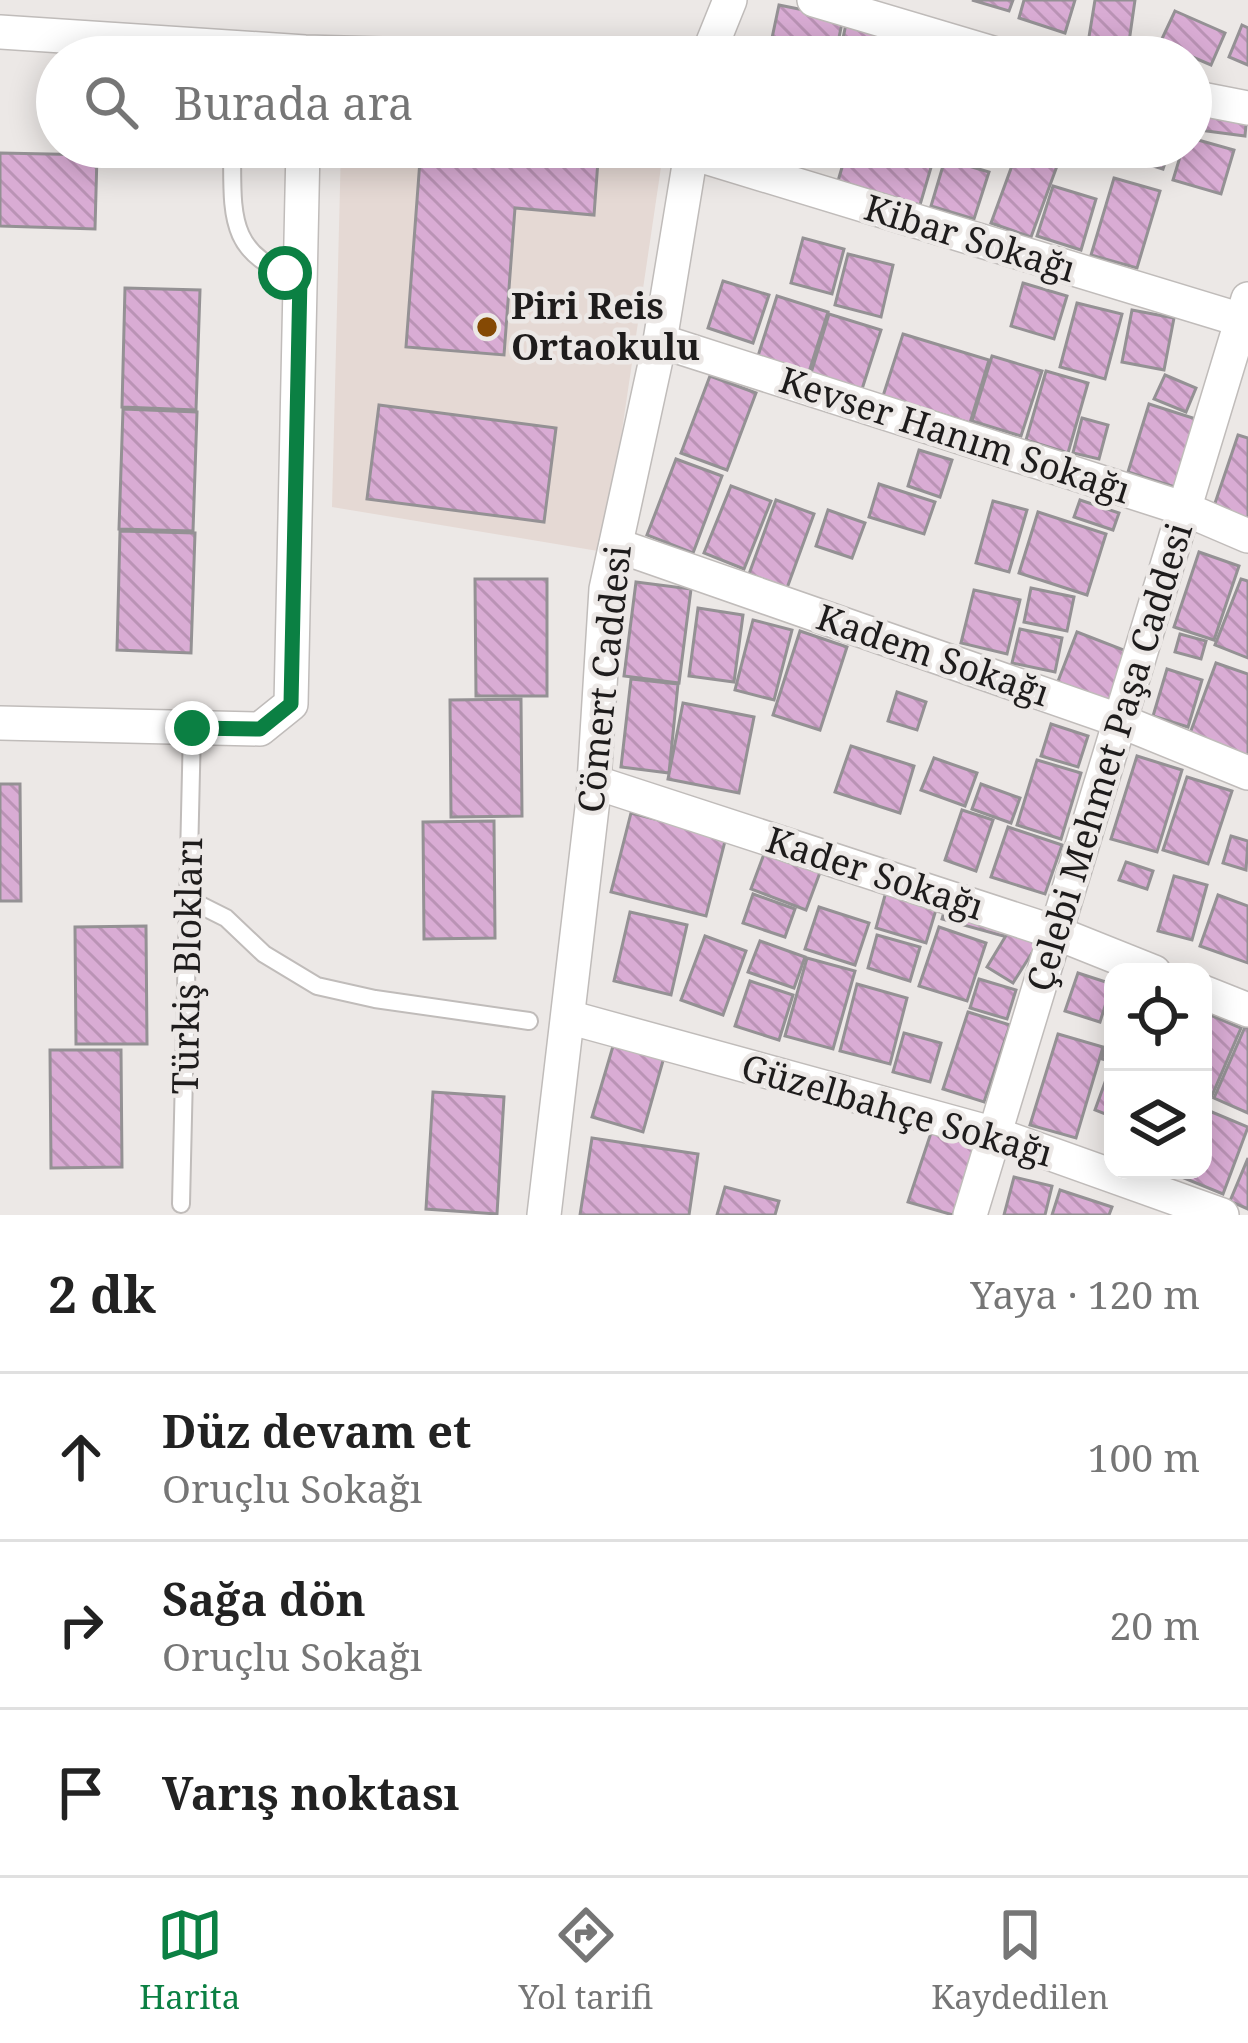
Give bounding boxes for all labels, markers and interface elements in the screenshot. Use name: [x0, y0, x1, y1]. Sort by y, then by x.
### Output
search box: [36, 36, 1212, 168]
icon: search: [78, 69, 144, 135]
text: Burada ara: [174, 72, 413, 133]
street label: Kibar Sokağı: [859, 182, 1082, 293]
route start: [258, 246, 312, 300]
place label: Piri Reis Ortaokulu: [511, 281, 700, 371]
marker: Piri Reis Ortaokulu: [474, 314, 500, 340]
street label: Kevser Hanım Sokağı: [774, 355, 1137, 515]
street label: Çelebi Mehmet Paşa Caddesi: [1014, 516, 1203, 997]
street label: Cömert Caddesi: [565, 542, 642, 815]
street label: Kadem Sokağı: [810, 592, 1056, 717]
route end: [165, 701, 219, 755]
street label: Kader Sokağı: [760, 814, 991, 931]
street label: Türkiş Blokları: [160, 837, 213, 1095]
map controls: [1104, 963, 1212, 1179]
button: locate: [1104, 963, 1212, 1071]
street label: Güzelbahçe Sokağı: [736, 1042, 1059, 1178]
button: layers: [1104, 1071, 1212, 1179]
text: 2 dk: [48, 1258, 156, 1328]
text: Yaya · 120 m: [970, 1267, 1200, 1320]
text: Düz devam et: [162, 1400, 471, 1461]
icon: ahead: [48, 1424, 114, 1490]
text: 100 m: [1088, 1430, 1200, 1483]
text: Oruçlu Sokağı: [162, 1461, 422, 1514]
text: Sağa dön: [162, 1568, 366, 1629]
icon: right: [48, 1592, 114, 1658]
text: 20 m: [1109, 1598, 1200, 1651]
text: Oruçlu Sokağı: [162, 1629, 422, 1682]
icon: arrive: [48, 1760, 114, 1826]
text: Varış noktası: [162, 1762, 459, 1823]
tab: Harita: [139, 1902, 240, 2019]
tab: Yol tarifi: [519, 1902, 653, 2019]
tab: Kaydedilen: [931, 1902, 1109, 2019]

